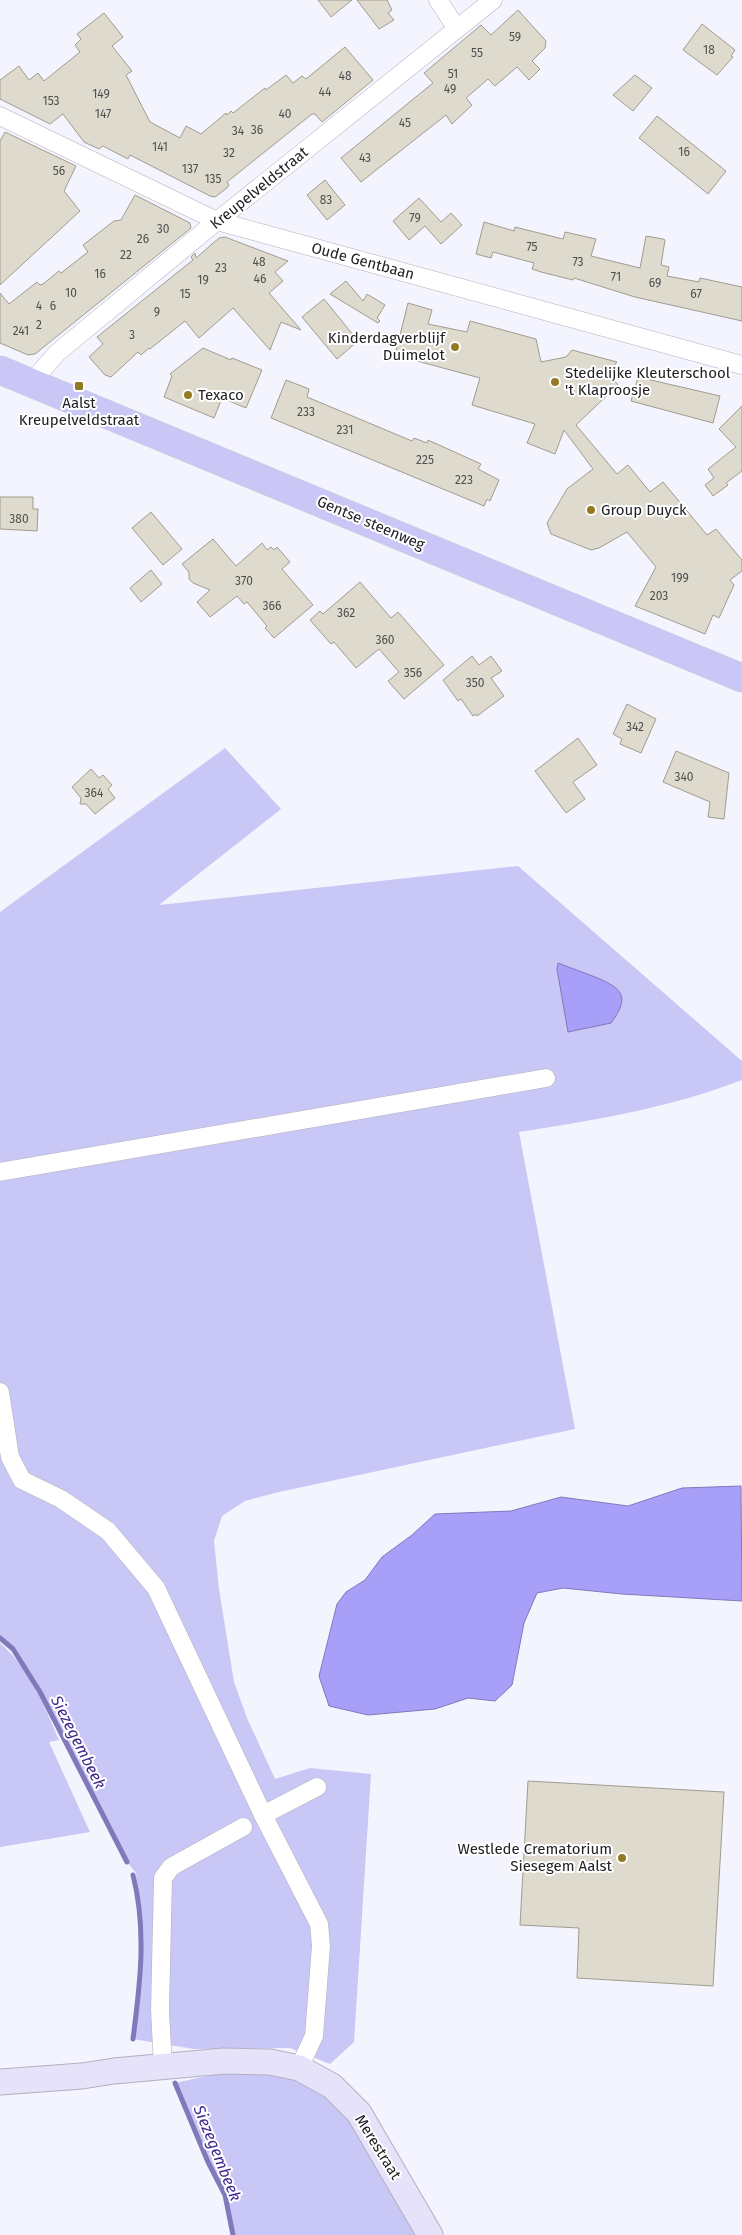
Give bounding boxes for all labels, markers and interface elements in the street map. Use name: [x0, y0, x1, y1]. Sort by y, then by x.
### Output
house number: 59: [509, 30, 521, 44]
house number: 18: [703, 43, 715, 57]
house number: 55: [471, 46, 483, 60]
house number: 51: [448, 67, 458, 81]
house number: 48: [339, 69, 352, 83]
house number: 49: [444, 82, 456, 96]
house number: 44: [319, 85, 332, 99]
house number: 149: [92, 87, 110, 101]
house number: 153: [42, 94, 60, 108]
house number: 147: [95, 107, 111, 121]
house number: 40: [278, 107, 292, 121]
house number: 45: [399, 116, 411, 130]
house number: 36: [251, 123, 263, 137]
house number: 34: [232, 124, 245, 138]
house number: 141: [152, 140, 168, 154]
street label: Kreupelveldstraat: [206, 143, 312, 233]
house number: 16: [678, 145, 690, 159]
house number: 32: [223, 146, 235, 160]
house number: 43: [359, 151, 371, 165]
house number: 137: [182, 162, 198, 176]
house number: 56: [53, 164, 65, 178]
house number: 135: [204, 172, 222, 186]
house number: 83: [320, 193, 332, 207]
house number: 79: [409, 211, 421, 225]
house number: 30: [157, 222, 170, 236]
house number: 26: [137, 232, 149, 246]
street label: Oude Gentbaan: [310, 239, 416, 283]
house number: 75: [526, 240, 538, 254]
house number: 22: [120, 248, 132, 262]
house number: 48: [253, 255, 266, 269]
house number: 73: [572, 255, 584, 269]
house number: 23: [215, 261, 227, 275]
house number: 16: [94, 267, 106, 281]
house number: 71: [611, 270, 621, 284]
house number: 46: [254, 272, 266, 286]
house number: 19: [197, 273, 209, 287]
house number: 69: [649, 276, 661, 290]
house number: 10: [65, 286, 77, 300]
house number: 15: [179, 287, 191, 301]
house number: 67: [690, 287, 702, 301]
house number: 4: [36, 299, 43, 313]
house number: 6: [50, 299, 56, 313]
house number: 9: [154, 305, 160, 319]
house number: 2: [36, 318, 42, 332]
house number: 241: [13, 324, 29, 338]
house number: 3: [129, 328, 135, 342]
place label: Kinderdagverblijf Duimelot: [328, 329, 446, 364]
marker: Kinderdagverblijf Duimelot: [449, 341, 461, 353]
place label: Stedelijke Kleuterschool 't Klaproosje: [565, 364, 731, 399]
marker: Stedelijke Kleuterschool 't Klaproosje: [549, 376, 561, 388]
marker: Aalst Kreupelveldstraat: [73, 380, 85, 392]
place label: Texaco: [198, 386, 244, 404]
marker: Texaco: [182, 389, 194, 401]
place label: Aalst Kreupelveldstraat: [19, 394, 140, 429]
house number: 233: [297, 405, 315, 419]
house number: 231: [337, 423, 353, 437]
house number: 225: [416, 453, 434, 467]
house number: 223: [455, 473, 473, 487]
street label: Gentse steenweg: [315, 492, 428, 554]
place label: Group Duyck: [601, 501, 687, 519]
marker: Group Duyck: [585, 504, 597, 516]
house number: 380: [9, 512, 29, 526]
house number: 199: [671, 571, 689, 585]
house number: 370: [235, 574, 253, 588]
house number: 203: [650, 589, 668, 603]
house number: 366: [263, 599, 281, 613]
house number: 362: [337, 606, 355, 620]
house number: 360: [375, 633, 395, 647]
house number: 356: [404, 666, 422, 680]
house number: 350: [466, 676, 485, 690]
house number: 342: [626, 720, 644, 734]
house number: 340: [674, 770, 694, 784]
house number: 364: [85, 786, 104, 800]
water label: Siezegembeek: [47, 1692, 110, 1792]
place label: Westlede Crematorium Siesegem Aalst: [457, 1840, 613, 1875]
marker: Westlede Crematorium Siesegem Aalst: [616, 1852, 628, 1864]
water label: Siezegembeek: [189, 2101, 246, 2204]
street label: Merestraat: [351, 2111, 405, 2183]

